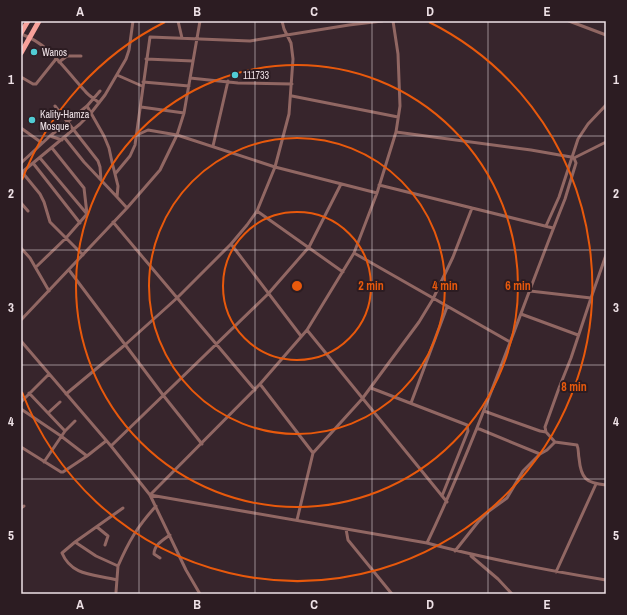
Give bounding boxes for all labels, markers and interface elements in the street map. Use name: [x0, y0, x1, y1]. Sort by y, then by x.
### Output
text: A: [76, 3, 84, 20]
text: B: [193, 3, 201, 20]
text: C: [310, 3, 318, 20]
text: D: [426, 3, 434, 20]
text: E: [543, 3, 551, 20]
place label: Wanos: [42, 46, 67, 59]
marker: Wanos: [29, 47, 39, 57]
place label: 111733: [243, 69, 270, 82]
marker: 111733: [230, 70, 240, 80]
text: 1: [8, 71, 14, 88]
text: 1: [613, 71, 619, 88]
place label: Kality-Hamza Mosque: [40, 108, 90, 133]
marker: Kality-Hamza Mosque: [27, 115, 37, 125]
text: 2: [8, 185, 14, 202]
text: 2: [613, 185, 619, 202]
text: 2 min: [358, 278, 384, 294]
text: 4 min: [432, 278, 458, 294]
text: 6 min: [505, 278, 531, 294]
centre of rings: [290, 279, 304, 293]
text: 3: [8, 299, 14, 316]
text: 3: [613, 299, 619, 316]
text: 8 min: [561, 379, 587, 395]
text: 4: [8, 413, 14, 430]
text: 4: [613, 413, 619, 430]
text: 5: [8, 527, 14, 544]
text: 5: [613, 527, 619, 544]
text: A: [76, 596, 84, 613]
text: B: [193, 596, 201, 613]
text: C: [310, 596, 318, 613]
text: D: [426, 596, 434, 613]
text: E: [543, 596, 551, 613]

